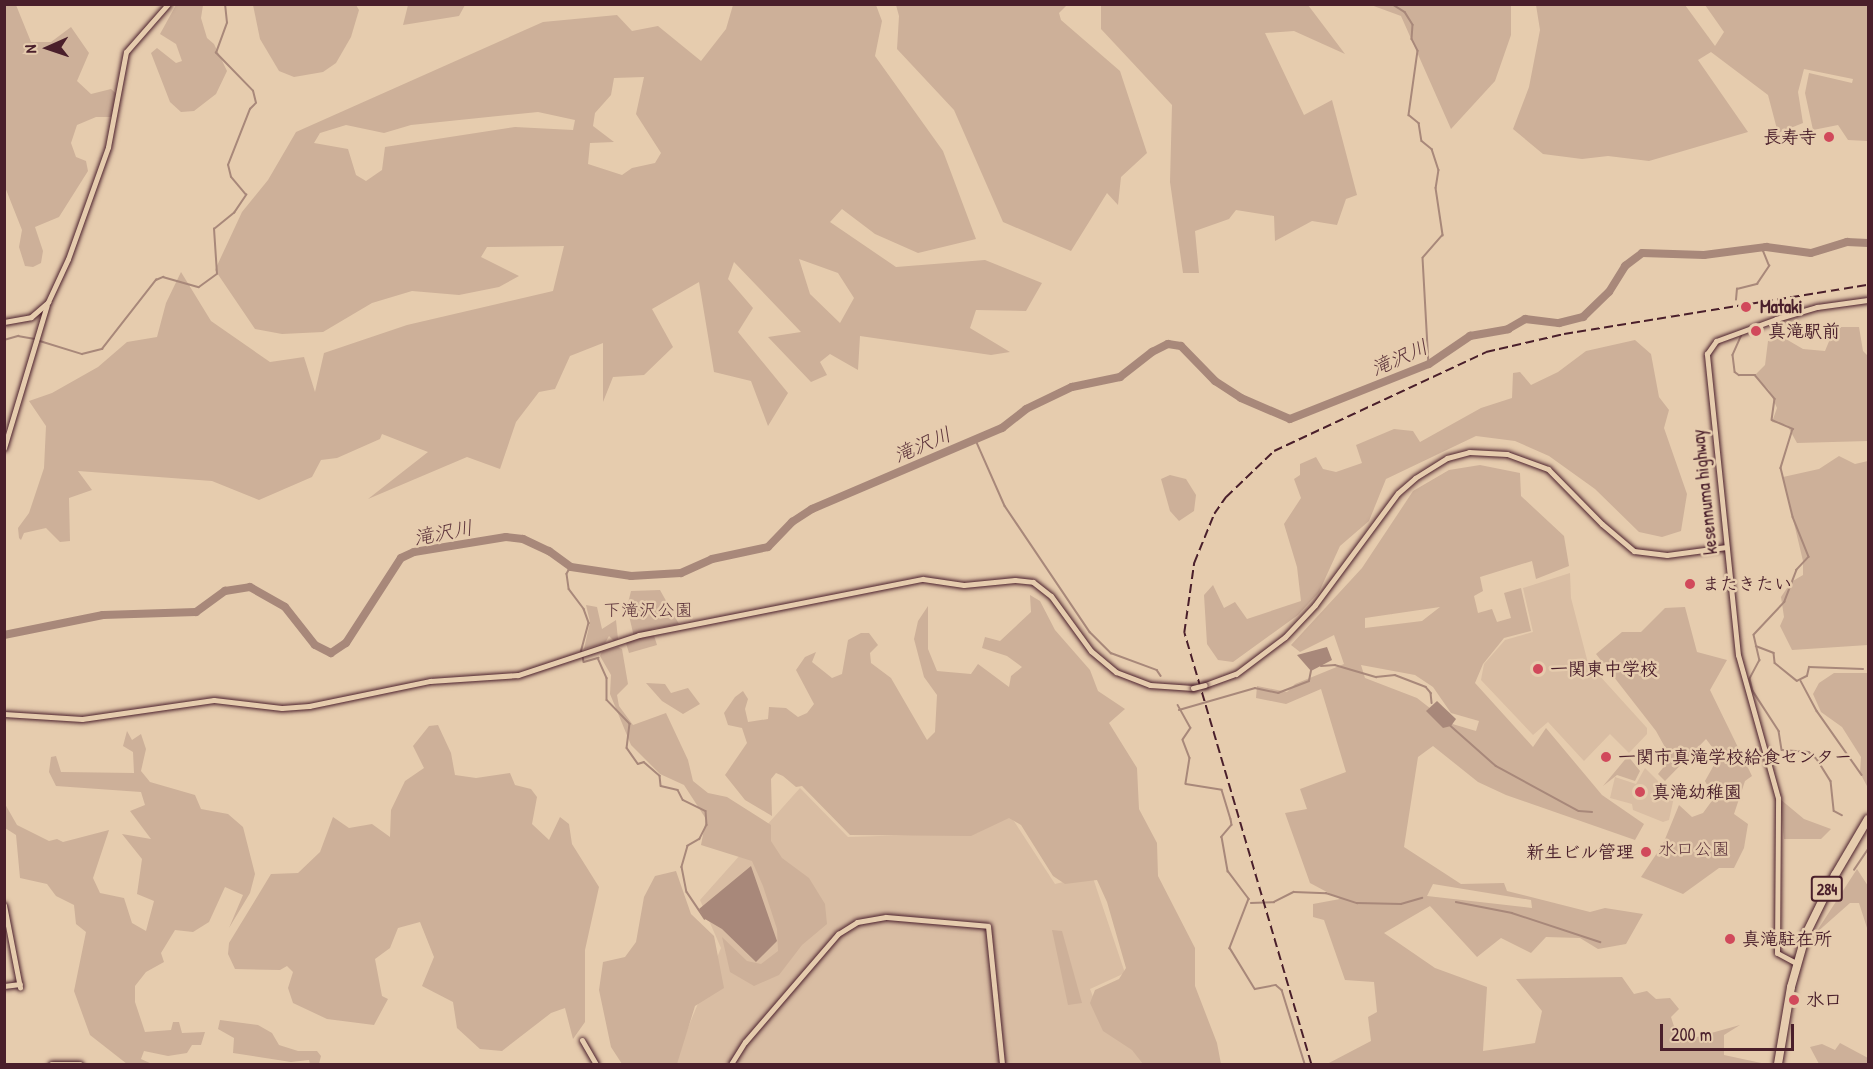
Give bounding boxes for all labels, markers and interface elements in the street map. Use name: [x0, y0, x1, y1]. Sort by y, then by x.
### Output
north arrow: [18, 18, 78, 78]
text: N: [19, 44, 41, 54]
place label: 長寿寺: [1763, 126, 1817, 148]
marker: 長寿寺: [1822, 130, 1836, 144]
place label: Mataki: [1760, 296, 1803, 318]
marker: Mataki: [1737, 298, 1755, 316]
place label: 真滝駅前: [1768, 320, 1840, 342]
marker: 真滝駅前: [1749, 324, 1763, 338]
water label: 滝沢川: [1367, 334, 1431, 380]
water label: 滝沢川: [890, 421, 954, 467]
street label: kesennuma highway: [1688, 428, 1722, 556]
water label: 滝沢川: [411, 514, 475, 550]
place label: またきたい: [1702, 573, 1792, 595]
marker: またきたい: [1683, 577, 1697, 591]
park label: 下滝沢公園: [603, 599, 693, 621]
place label: 一関東中学校: [1550, 658, 1658, 680]
marker: 一関東中学校: [1531, 662, 1545, 676]
place label: 一関市真滝学校給食センター: [1618, 746, 1852, 768]
marker: 一関市真滝学校給食センター: [1599, 750, 1613, 764]
place label: 真滝幼稚園: [1652, 781, 1742, 803]
marker: 真滝幼稚園: [1633, 785, 1647, 799]
park label: 水口公園: [1658, 838, 1730, 860]
place label: 新生ビル管理: [1526, 841, 1634, 863]
marker: 新生ビル管理: [1639, 845, 1653, 859]
road number: 284: [1810, 876, 1844, 902]
place label: 真滝駐在所: [1742, 928, 1832, 950]
marker: 真滝駐在所: [1723, 932, 1737, 946]
place label: 水口: [1806, 989, 1842, 1011]
marker: 水口: [1787, 993, 1801, 1007]
scale bar: [1663, 1012, 1796, 1050]
text: 200 m: [1671, 1022, 1712, 1047]

